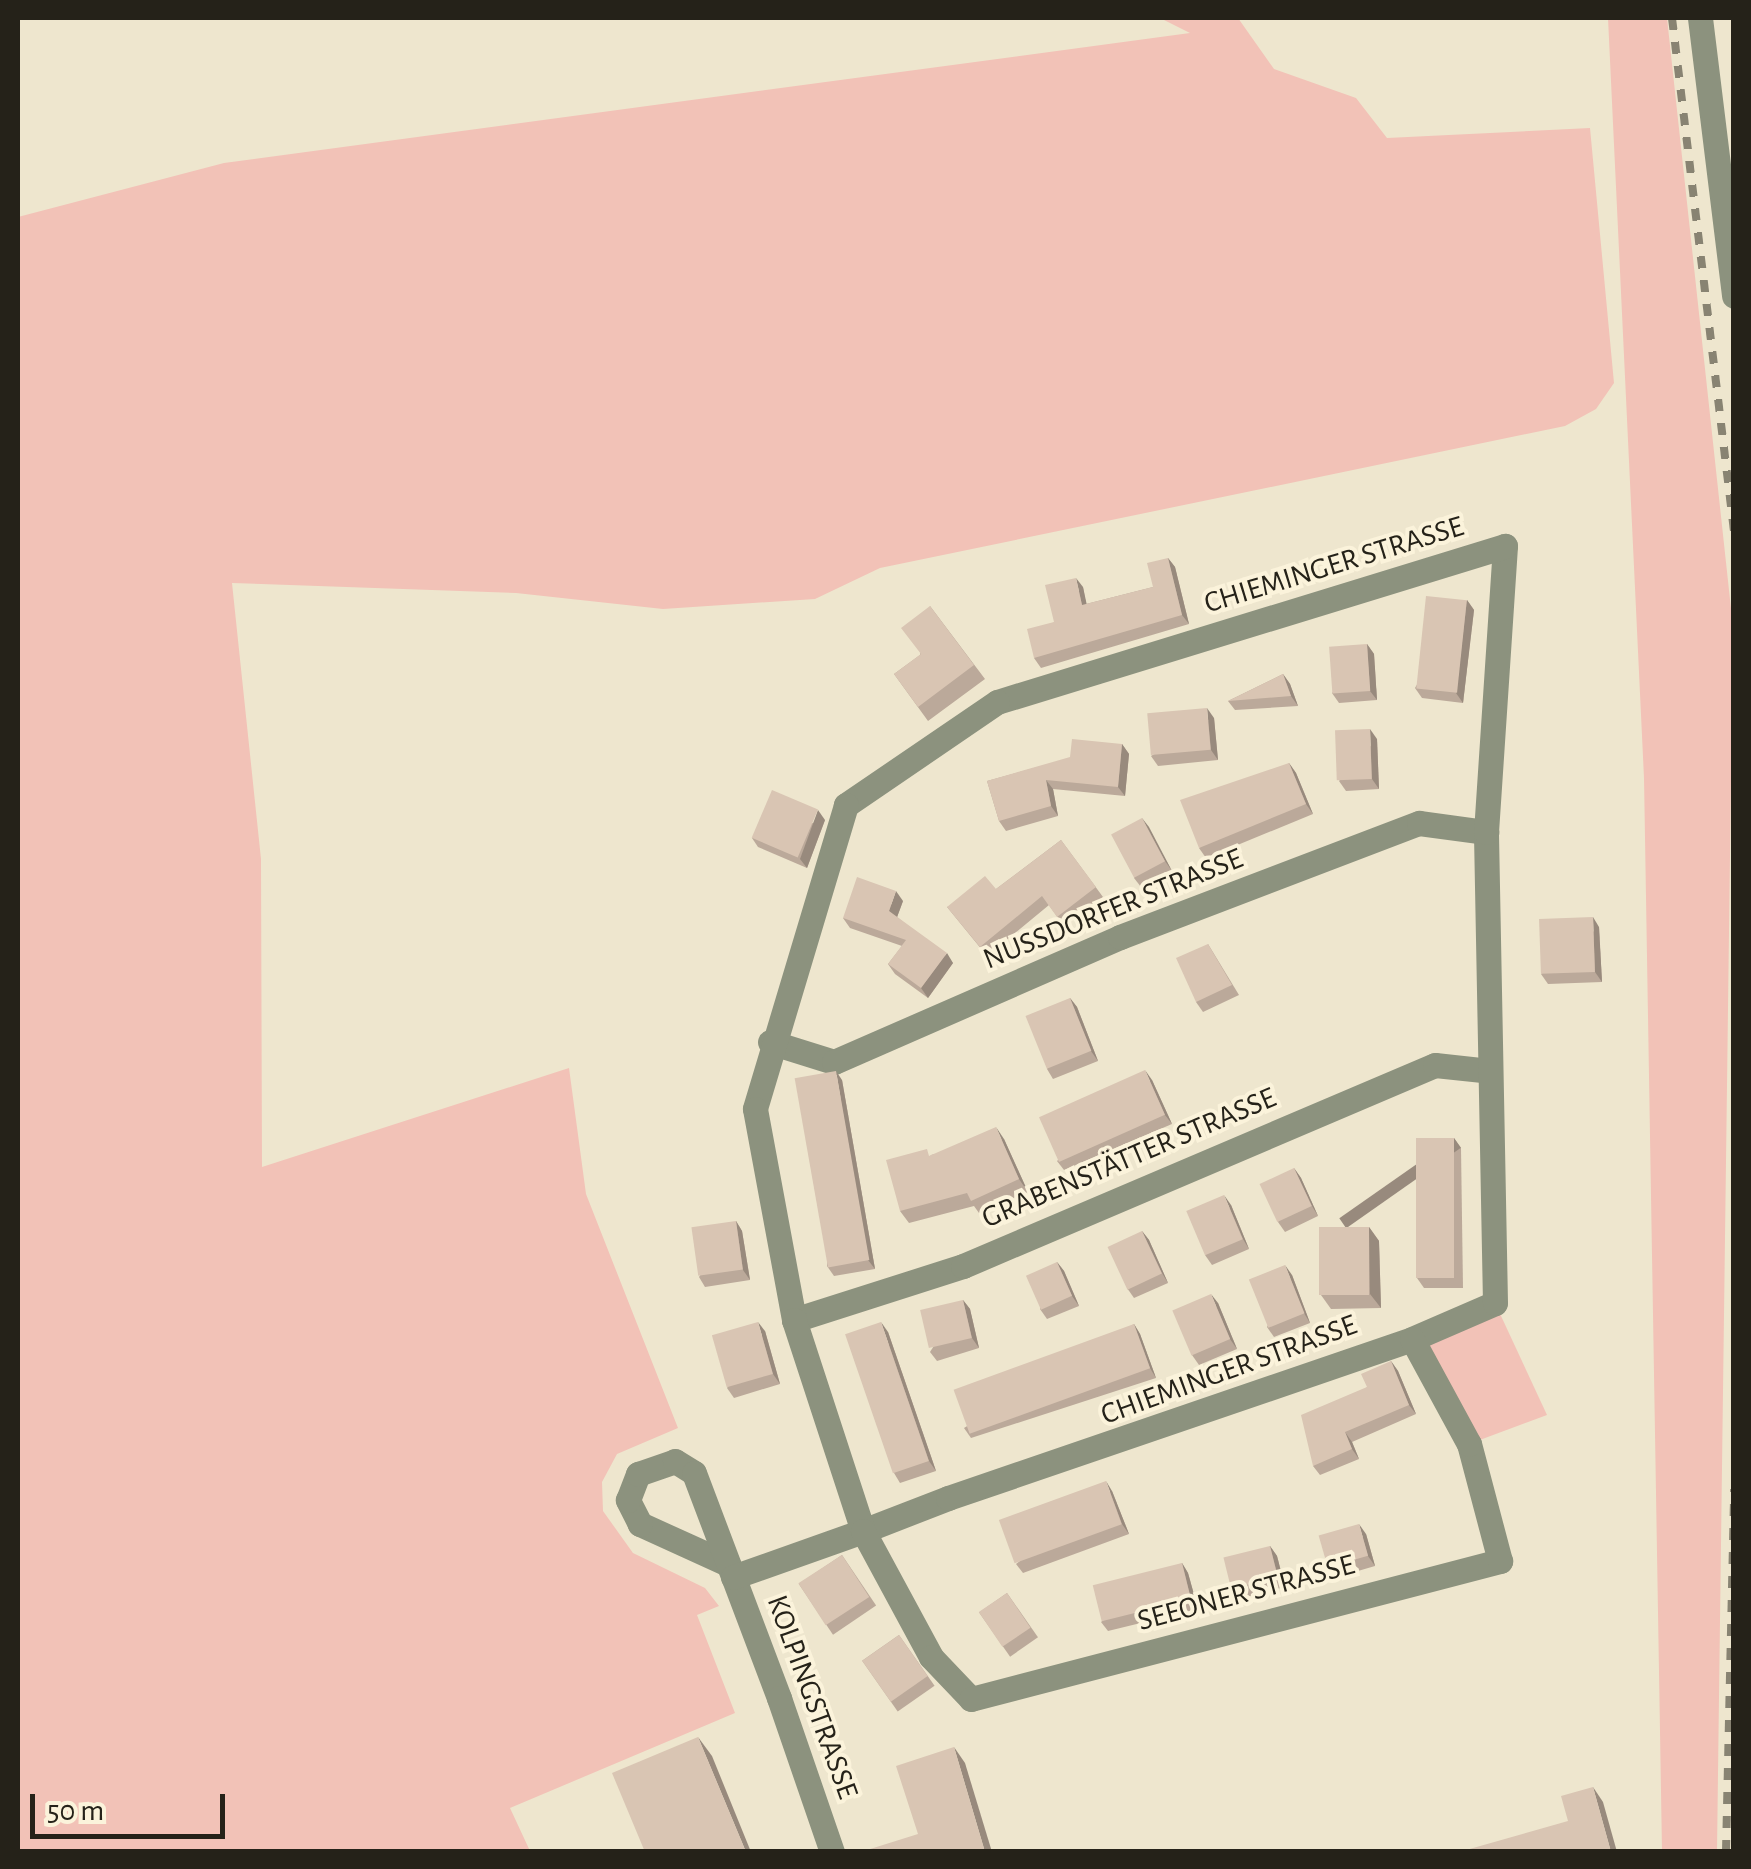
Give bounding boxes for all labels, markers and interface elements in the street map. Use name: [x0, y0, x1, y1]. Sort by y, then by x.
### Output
street label: CHIEMINGER STRASSE: [1200, 508, 1468, 622]
street label: NUSSDORFER STRASSE: [978, 840, 1248, 978]
street label: GRABENSTÄTTER STRASSE: [976, 1080, 1282, 1236]
street label: CHIEMINGER STRASSE: [1096, 1307, 1362, 1433]
street label: SEEONER STRASSE: [1133, 1547, 1359, 1639]
street label: KOLPINGSTRASSE: [758, 1590, 866, 1804]
scale bar: [35, 1774, 230, 1836]
text: 50 m: [47, 1796, 104, 1826]

